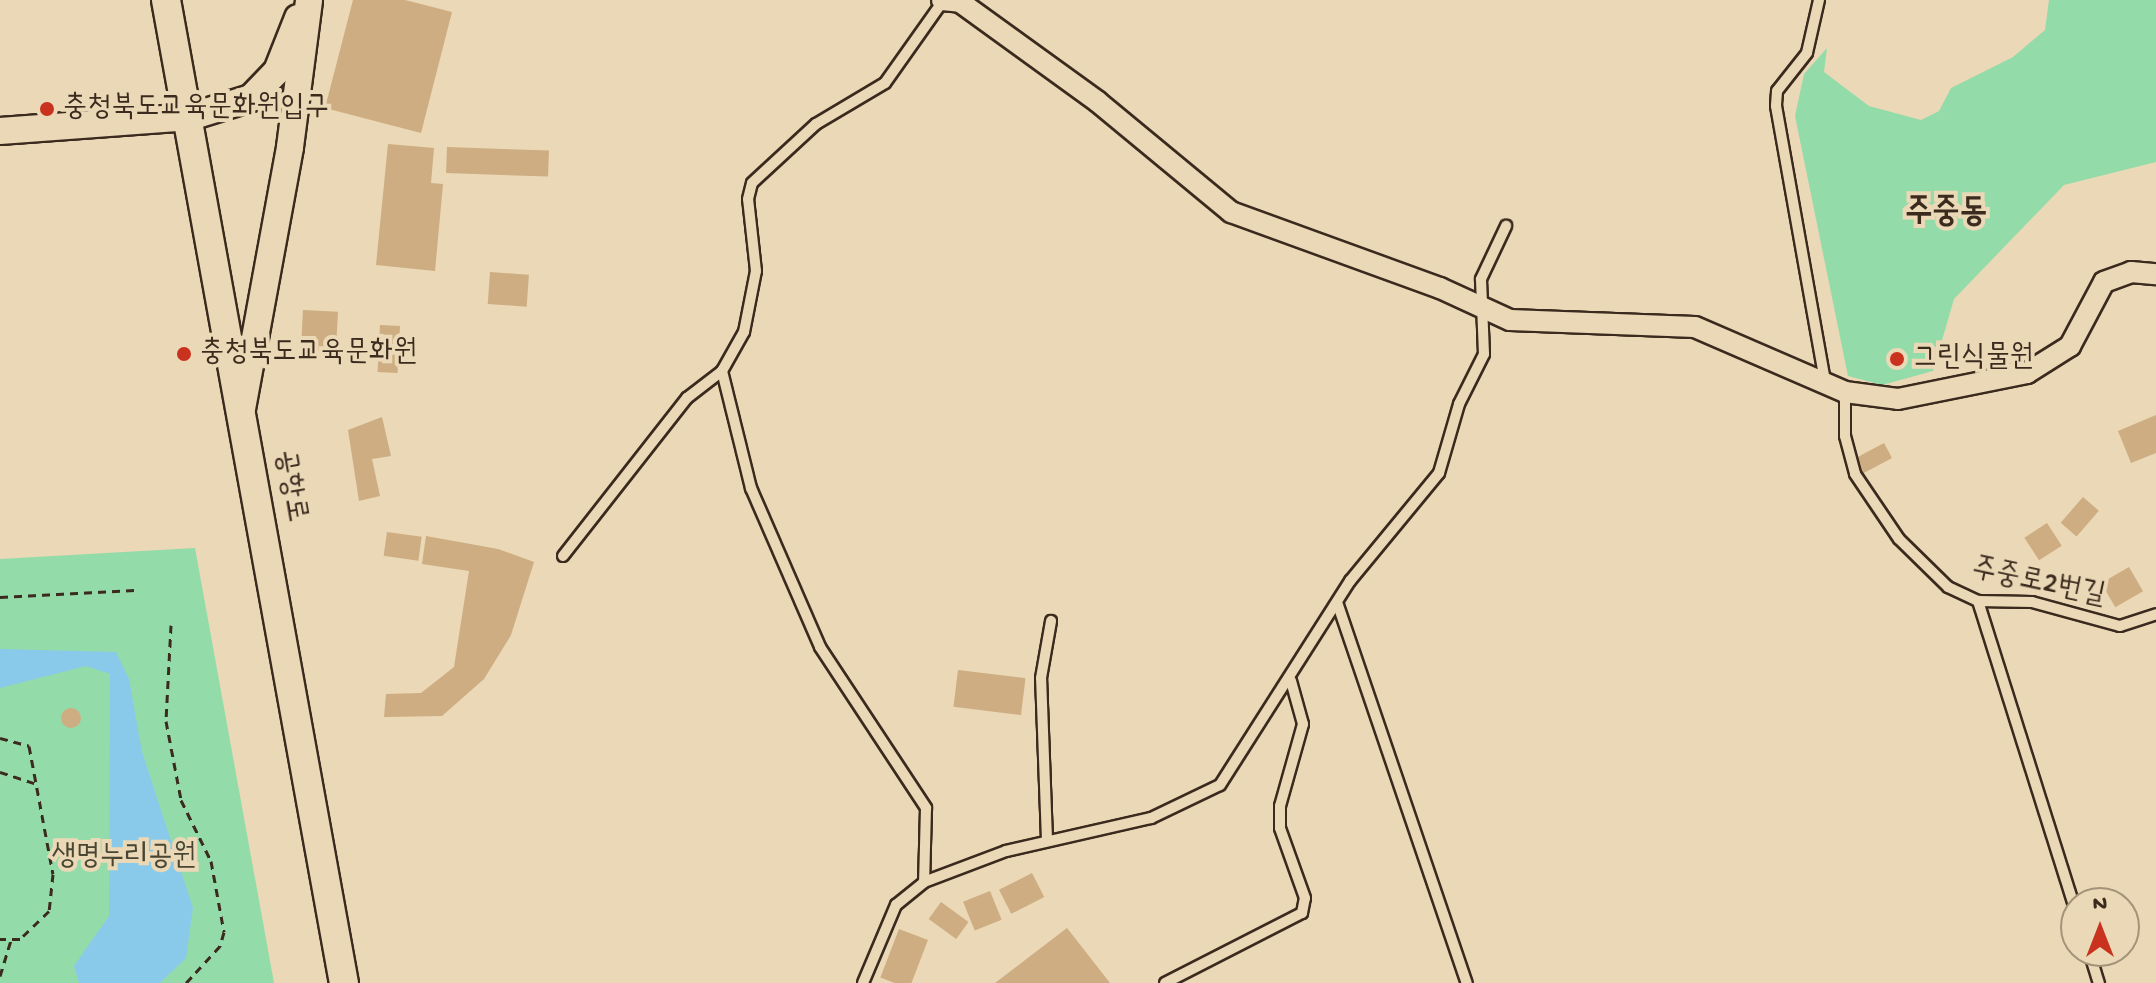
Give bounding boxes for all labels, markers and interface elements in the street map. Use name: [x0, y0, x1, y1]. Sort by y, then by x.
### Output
place label: 충청북도교육문화원입구: [63, 91, 329, 127]
marker: 충청북도교육문화원입구: [38, 100, 56, 118]
district label: 주중동: [1905, 195, 1987, 235]
place label: 충청북도교육문화원: [200, 336, 417, 372]
place label: 그린식물원: [1913, 341, 2034, 377]
marker: 충청북도교육문화원: [175, 345, 193, 363]
marker: 그린식물원: [1888, 350, 1906, 368]
street label: 공항로: [265, 447, 313, 525]
street label: 주중로2번길: [1968, 552, 2108, 616]
park label: 생명누리공원: [52, 840, 196, 876]
north arrow: [2060, 887, 2140, 967]
text: N: [2093, 892, 2107, 918]

